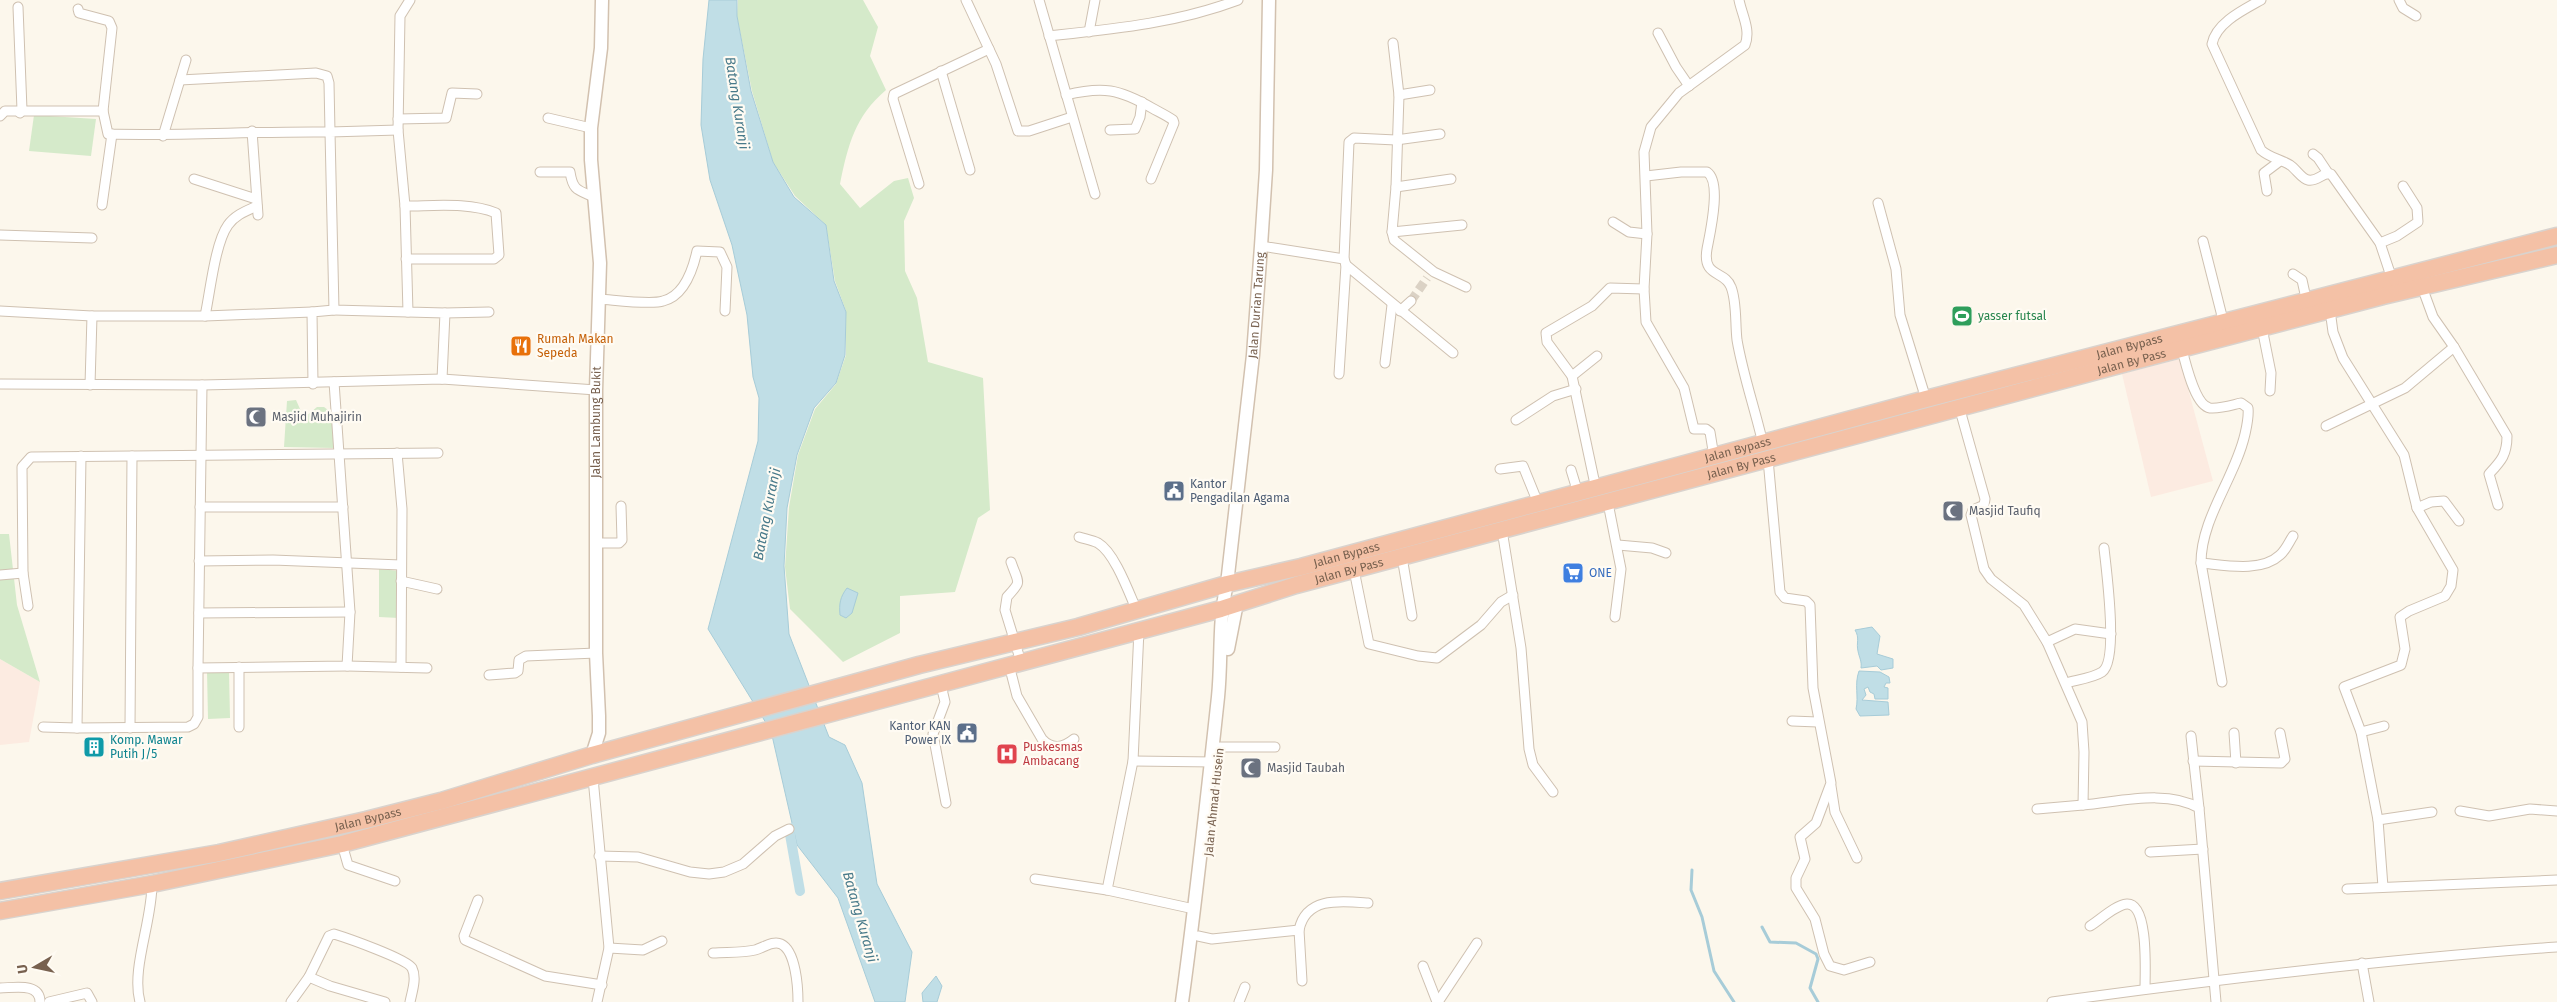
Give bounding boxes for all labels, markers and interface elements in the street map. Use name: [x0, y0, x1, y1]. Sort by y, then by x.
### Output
water label: Batang Kuranji: [721, 55, 753, 151]
street label: Jalan Durian Tarung: [1246, 251, 1268, 359]
sports icon: yasser futsal: [1950, 304, 1974, 328]
place label: yasser futsal: [1978, 309, 2047, 323]
street label: Jalan Bypass: [2095, 331, 2164, 362]
place label: Rumah Makan Sepeda: [537, 332, 614, 360]
restaurant icon: Rumah Makan Sepeda: [509, 334, 533, 358]
street label: Jalan By Pass: [2096, 346, 2168, 378]
street label: Jalan Lambung Bukit: [589, 365, 604, 478]
mosque icon: Masjid Muhajirin: [244, 405, 268, 429]
place label: Masjid Muhajirin: [272, 410, 362, 424]
street label: Jalan Bypass: [1703, 434, 1773, 465]
street label: Jalan By Pass: [1705, 450, 1777, 482]
water label: Batang Kuranji: [750, 466, 784, 562]
place label: Kantor Pengadilan Agama: [1190, 477, 1290, 505]
public building icon: Kantor Pengadilan Agama: [1162, 479, 1186, 503]
mosque icon: Masjid Taufiq: [1941, 499, 1965, 523]
place label: Masjid Taufiq: [1969, 504, 2041, 518]
street label: Jalan Bypass: [1312, 539, 1382, 570]
street label: Jalan By Pass: [1313, 555, 1385, 587]
supermarket icon: ONE: [1561, 561, 1585, 585]
place label: ONE: [1589, 566, 1612, 580]
place label: Kantor KAN Power IX: [889, 719, 952, 747]
public building icon: Kantor KAN Power IX: [955, 721, 979, 745]
place label: Komp. Mawar Putih J/5: [110, 733, 183, 761]
building icon: Komp. Mawar Putih J/5: [82, 735, 106, 759]
place label: Puskesmas Ambacang: [1023, 740, 1083, 768]
hospital icon: Puskesmas Ambacang: [995, 742, 1019, 766]
street label: Jalan Ahmad Husein: [1201, 747, 1227, 857]
mosque icon: Masjid Taubah: [1239, 756, 1263, 780]
place label: Masjid Taubah: [1267, 761, 1345, 775]
street label: Jalan Bypass: [333, 804, 403, 834]
water label: Batang Kuranji: [839, 870, 881, 965]
north arrow: [10, 942, 60, 992]
text: U: [14, 963, 32, 975]

